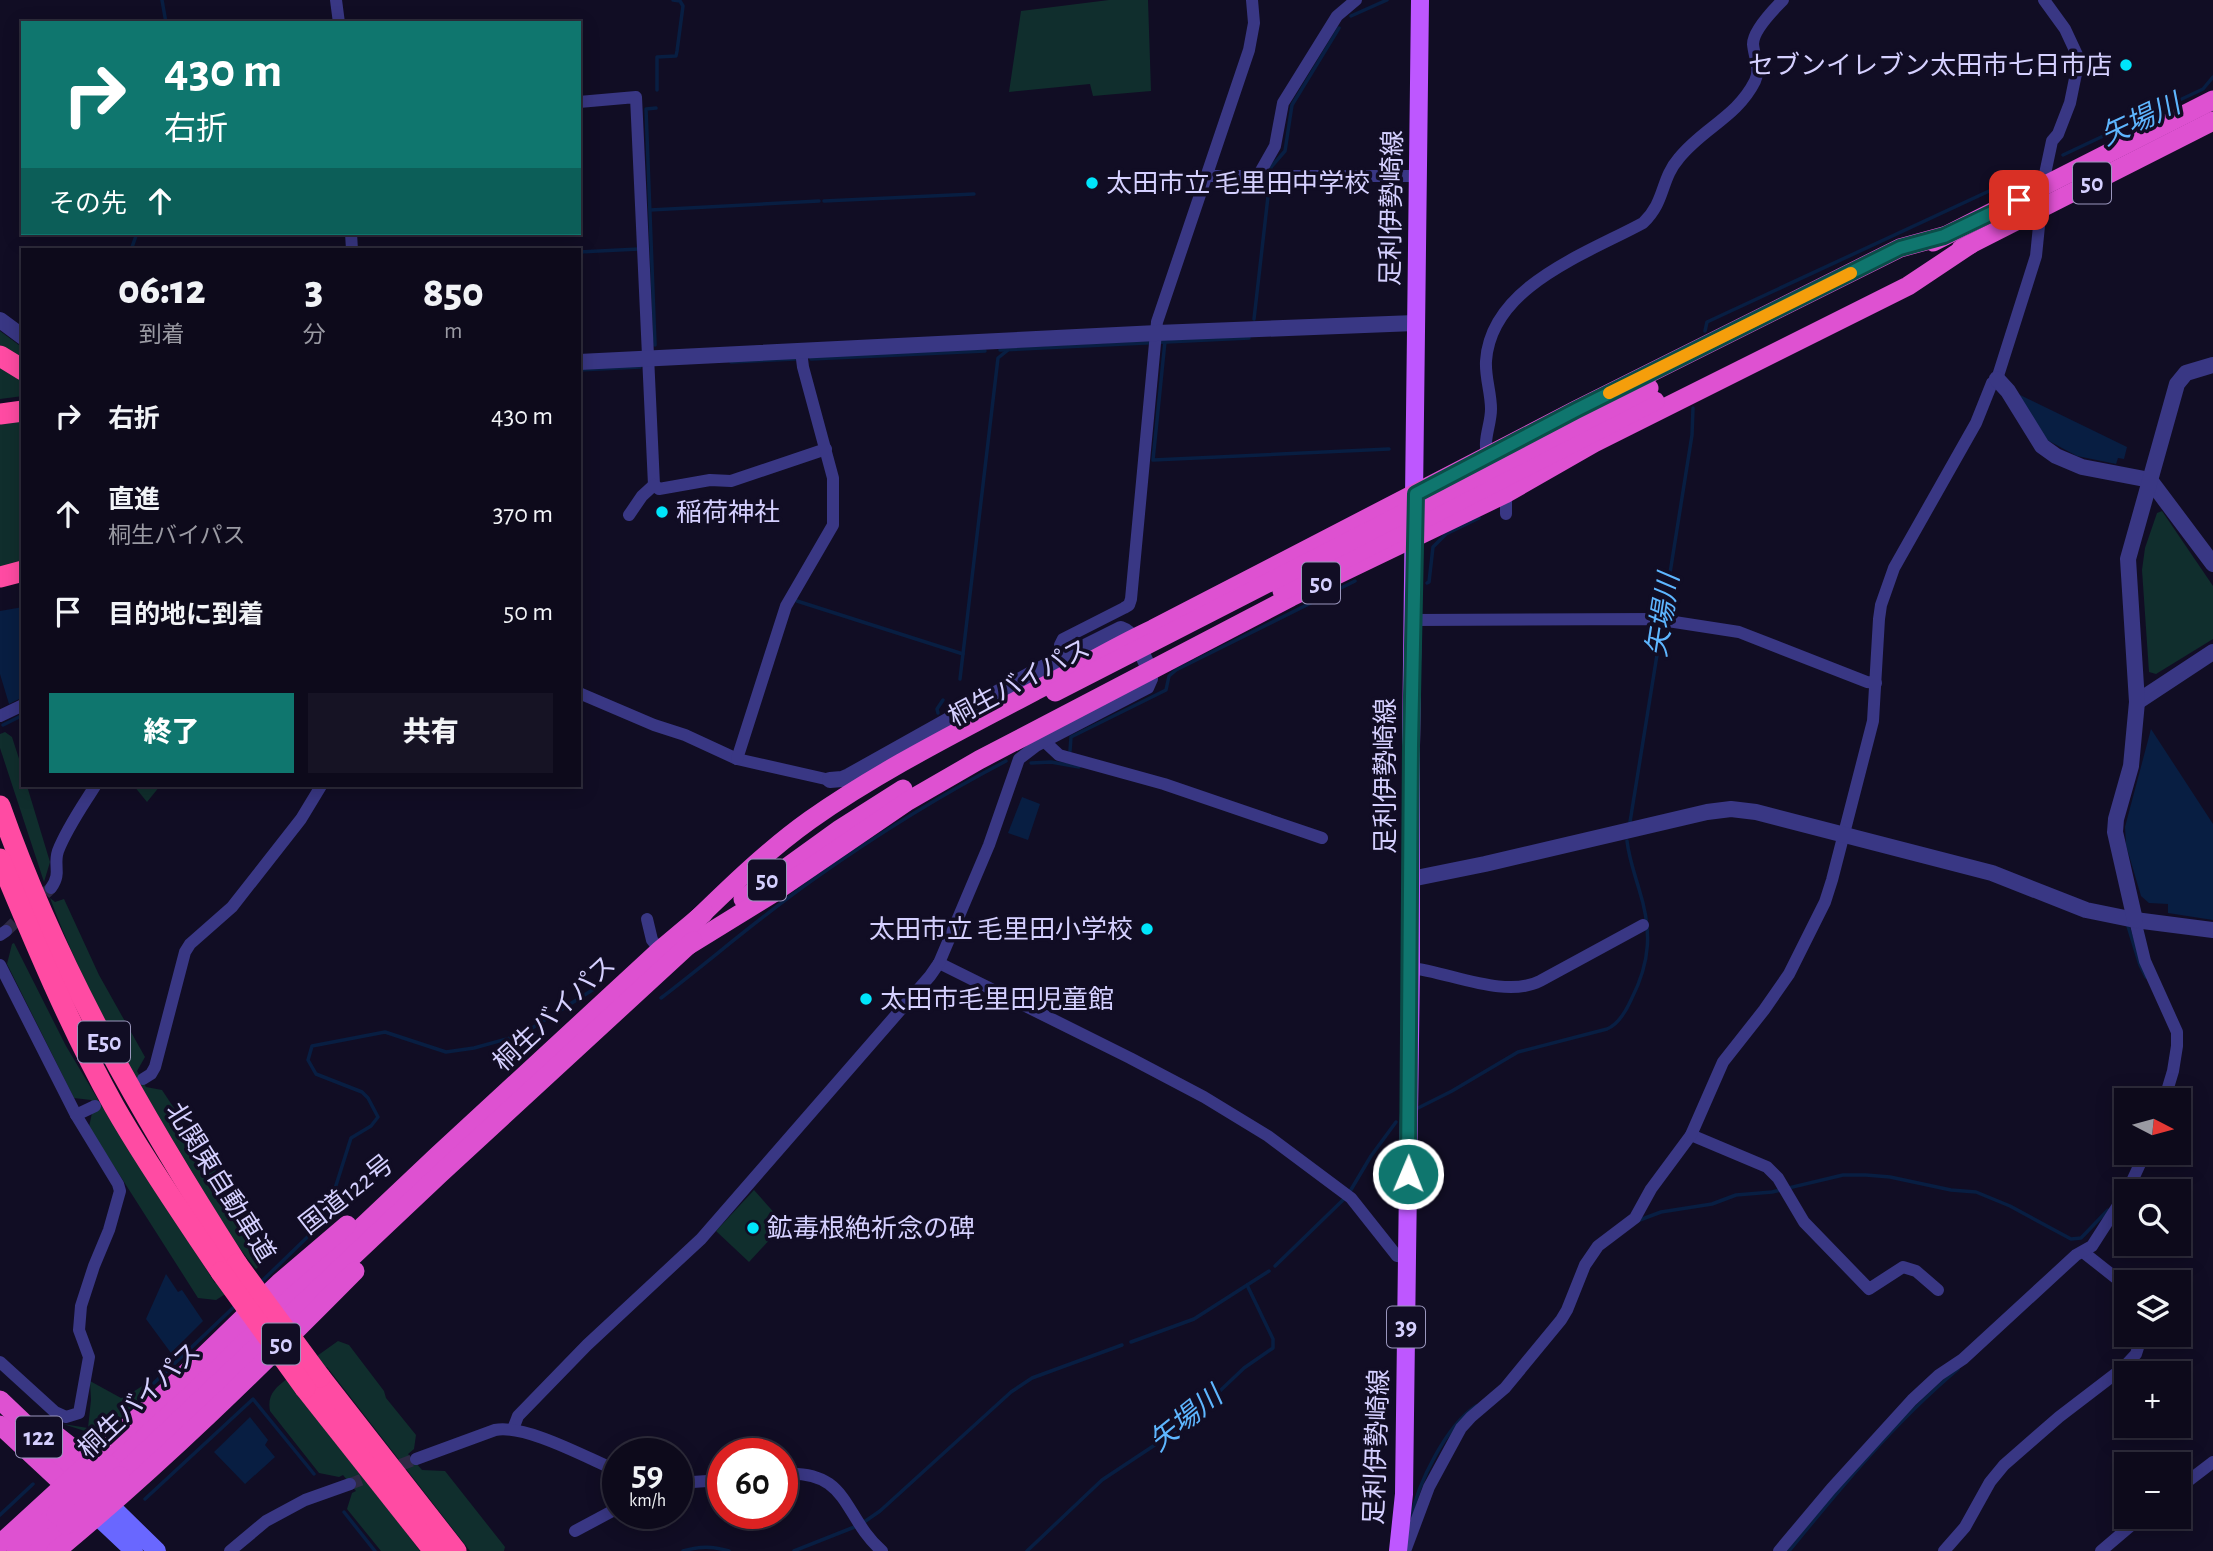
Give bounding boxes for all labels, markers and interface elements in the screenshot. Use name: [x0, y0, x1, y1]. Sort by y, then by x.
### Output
text: 430 m: [164, 47, 282, 96]
icon: right: [49, 49, 140, 140]
place label: セブンイレブン太田市七日市店: [1748, 51, 2112, 79]
marker: セブンイレブン太田市七日市店: [2118, 57, 2134, 73]
water label: 矢場川: [2096, 87, 2188, 151]
text: 右折: [164, 113, 228, 145]
street label: 足利伊勢崎線: [1377, 130, 1406, 286]
road number: 50: [2073, 162, 2111, 204]
place label: 太田市立 毛里田中学校: [1106, 169, 1370, 197]
pin: [1989, 170, 2049, 230]
marker: 太田市立 毛里田中学校: [1084, 175, 1100, 191]
icon: arrive: [2000, 181, 2038, 219]
icon: ahead: [141, 182, 179, 220]
text: その先: [49, 191, 127, 217]
text: 06:12: [118, 269, 206, 311]
text: 3: [305, 269, 323, 311]
text: 850: [423, 272, 484, 314]
text: m: [444, 320, 462, 343]
text: 到着: [139, 324, 185, 347]
text: 分: [303, 324, 326, 347]
icon: right: [49, 397, 87, 435]
text: 430 m: [491, 403, 553, 429]
text: 右折: [108, 406, 160, 432]
text: 直進: [108, 487, 160, 513]
icon: ahead: [49, 495, 87, 533]
place label: 稲荷神社: [676, 499, 780, 526]
text: 370 m: [493, 501, 553, 527]
marker: 稲荷神社: [654, 504, 670, 520]
text: 桐生バイパス: [108, 525, 246, 548]
road number: 50: [1302, 562, 1340, 604]
water label: 矢場川: [1642, 568, 1685, 659]
icon: arrive: [49, 593, 87, 631]
text: 50 m: [503, 599, 553, 625]
text: 目的地に到着: [108, 602, 264, 628]
street label: 桐生バイパス: [944, 634, 1094, 731]
button: 終了: [49, 693, 294, 773]
button: 共有: [308, 693, 553, 773]
street label: 足利伊勢崎線: [1372, 698, 1399, 854]
road number: 50: [748, 860, 786, 900]
place label: 太田市立 毛里田小学校: [869, 915, 1133, 943]
marker: 太田市立 毛里田小学校: [1139, 921, 1155, 937]
street label: 桐生バイパス: [488, 950, 620, 1076]
place label: 太田市毛里田児童館: [880, 986, 1114, 1013]
marker: 太田市毛里田児童館: [858, 991, 874, 1007]
road number: E50: [78, 1022, 130, 1062]
north arrow: [2114, 1088, 2191, 1166]
map controls: [2114, 1088, 2191, 1529]
street label: 北関東自動車道: [161, 1097, 281, 1267]
position arrow: [1371, 1137, 1445, 1211]
street label: 国道122号: [294, 1150, 398, 1239]
button: search: [2114, 1179, 2191, 1256]
place label: 鉱毒根絶祈念の碑: [767, 1214, 975, 1242]
marker: 鉱毒根絶祈念の碑: [745, 1220, 761, 1236]
button: layers: [2114, 1270, 2191, 1347]
road number: 39: [1387, 1307, 1425, 1348]
road number: 50: [262, 1324, 300, 1364]
street label: 桐生バイパス: [73, 1337, 205, 1463]
button: +: [2114, 1361, 2191, 1438]
street label: 足利伊勢崎線: [1360, 1369, 1393, 1525]
water label: 矢場川: [1144, 1379, 1230, 1457]
road number: 122: [16, 1416, 62, 1457]
speed limit sign: 60: [707, 1438, 798, 1529]
button: −: [2114, 1452, 2191, 1529]
text: 59: [631, 1457, 664, 1492]
text: km/h: [629, 1492, 666, 1510]

